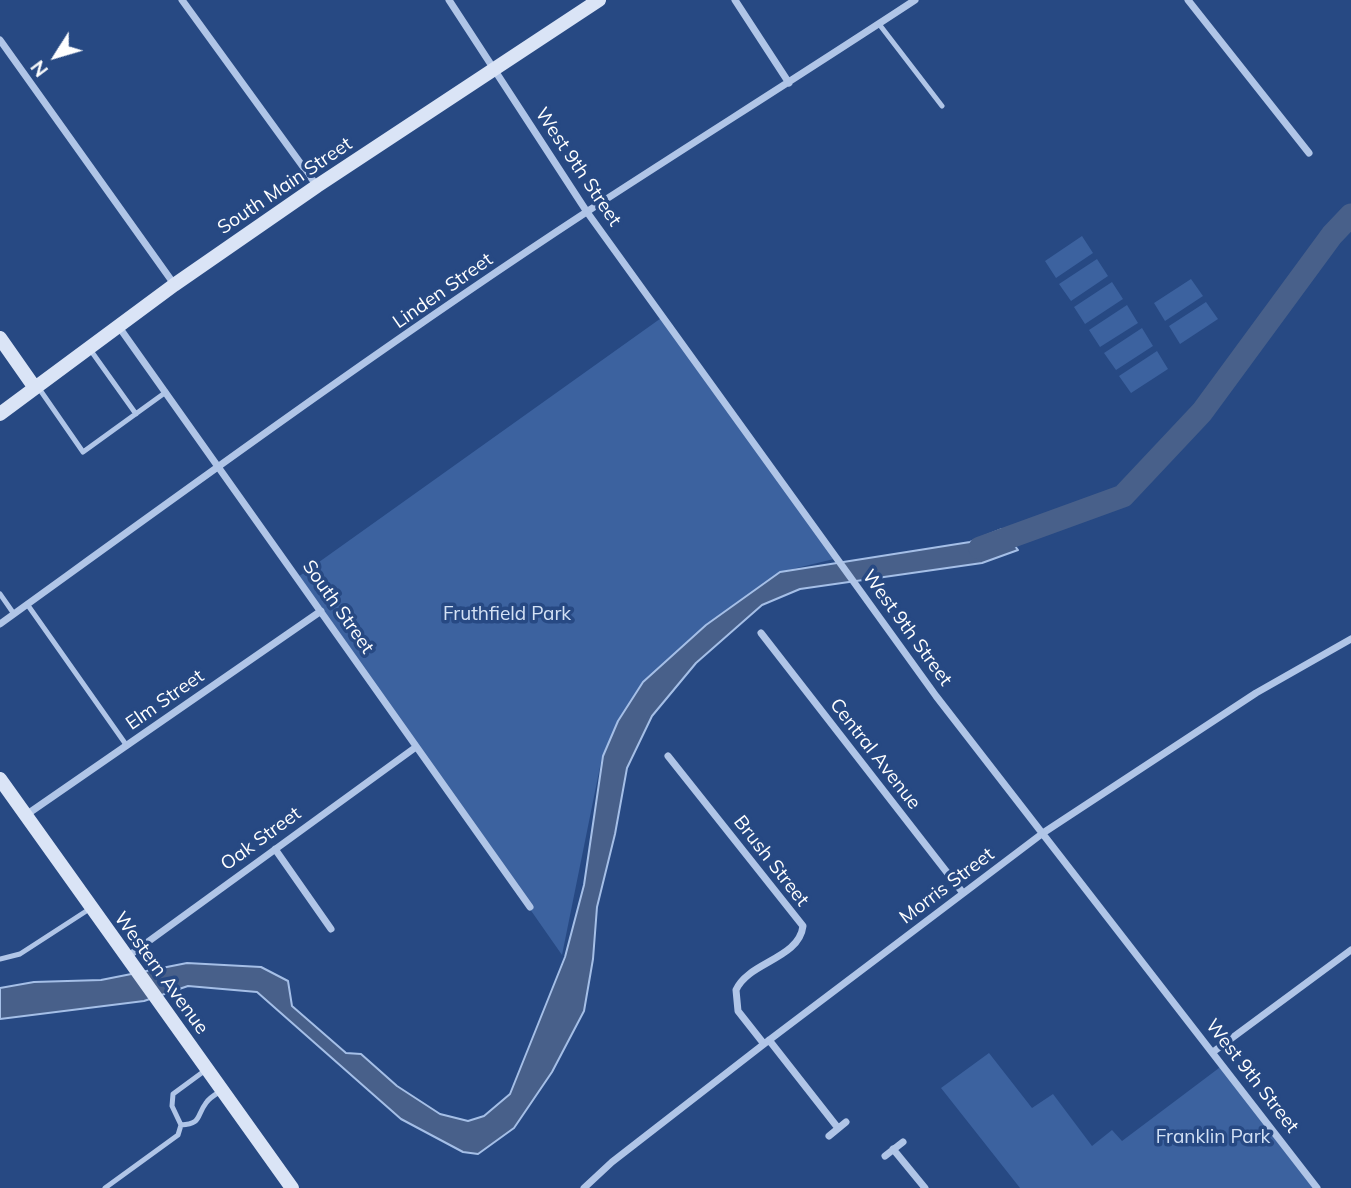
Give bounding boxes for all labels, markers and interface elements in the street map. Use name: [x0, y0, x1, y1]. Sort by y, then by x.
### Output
north arrow: [21, 21, 91, 91]
text: N: [25, 56, 53, 82]
street label: West 9th Street: [530, 103, 626, 231]
street label: South Main Street: [213, 133, 357, 239]
street label: Linden Street: [389, 248, 497, 334]
street label: South Street: [297, 556, 379, 658]
street label: West 9th Street: [857, 565, 957, 691]
park label: Fruthfield Park: [443, 603, 571, 625]
street label: Elm Street: [122, 665, 208, 735]
street label: Central Avenue: [825, 694, 925, 814]
street label: Oak Street: [217, 802, 305, 876]
street label: Brush Street: [729, 811, 813, 911]
street label: Morris Street: [895, 843, 999, 929]
street label: Western Avenue: [109, 907, 213, 1039]
street label: West 9th Street: [1201, 1015, 1303, 1137]
park label: Franklin Park: [1156, 1126, 1270, 1148]

